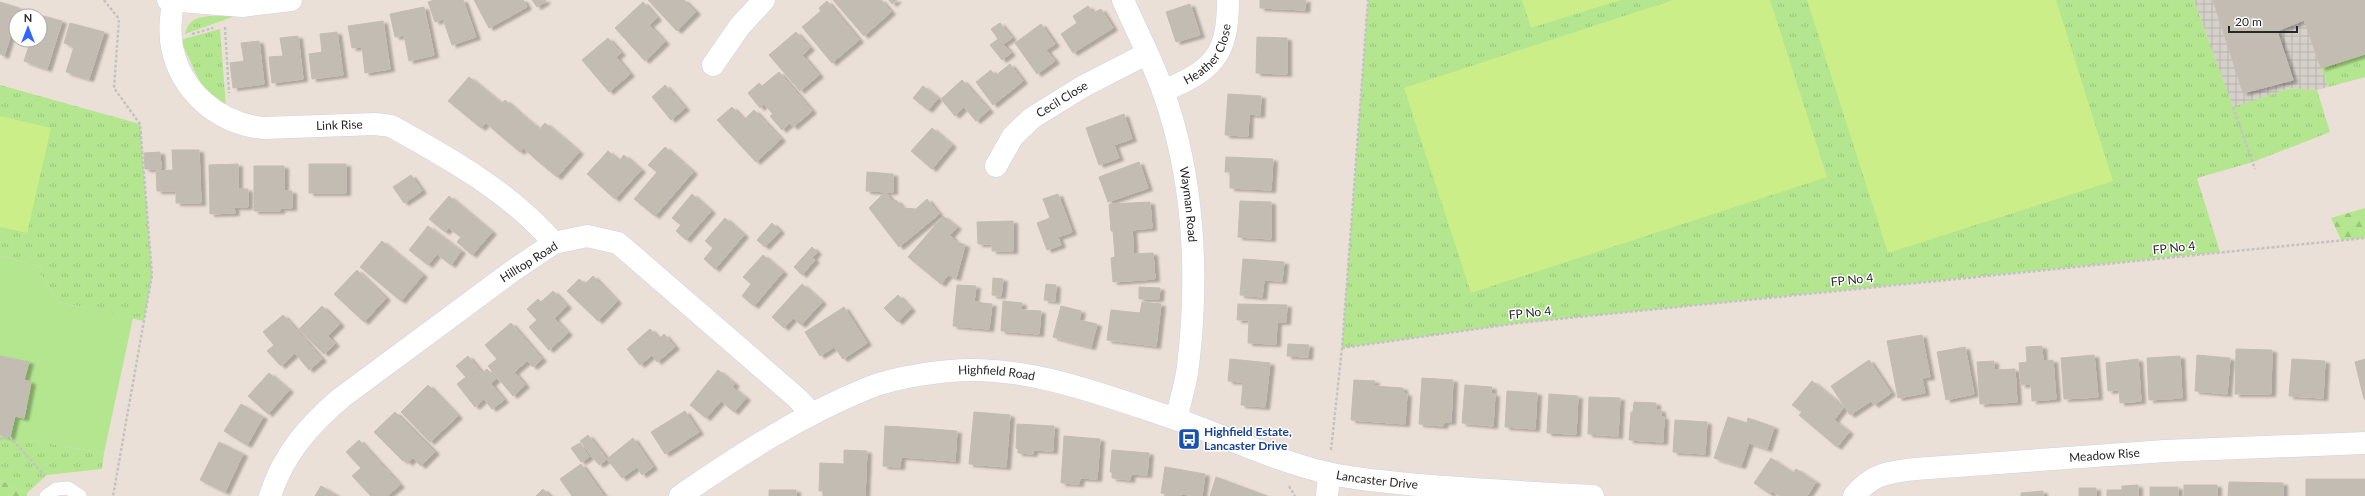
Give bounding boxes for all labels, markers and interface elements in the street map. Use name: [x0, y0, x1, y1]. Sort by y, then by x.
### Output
north arrow: [8, 8, 48, 48]
scale bar: [2229, 8, 2297, 34]
text: N: [24, 11, 32, 24]
text: 20 m: [2235, 14, 2262, 29]
street label: Heather Close: [1181, 23, 1234, 87]
street label: Cecil Close: [1033, 77, 1090, 121]
street label: Link Rise: [316, 116, 363, 133]
street label: Wayman Road: [1176, 165, 1200, 243]
street label: Hilltop Road: [497, 238, 560, 285]
street label: FP No 4: [2152, 238, 2196, 257]
street label: FP No 4: [1830, 270, 1874, 289]
street label: FP No 4: [1508, 303, 1552, 322]
street label: Highfield Road: [958, 362, 1036, 384]
place label: Highfield Estate, Lancaster Drive: [1204, 424, 1292, 453]
bus stop icon: Highfield Estate, Lancaster Drive: [1176, 426, 1202, 452]
street label: Meadow Rise: [2069, 445, 2140, 465]
street label: Lancaster Drive: [1335, 467, 1419, 492]

